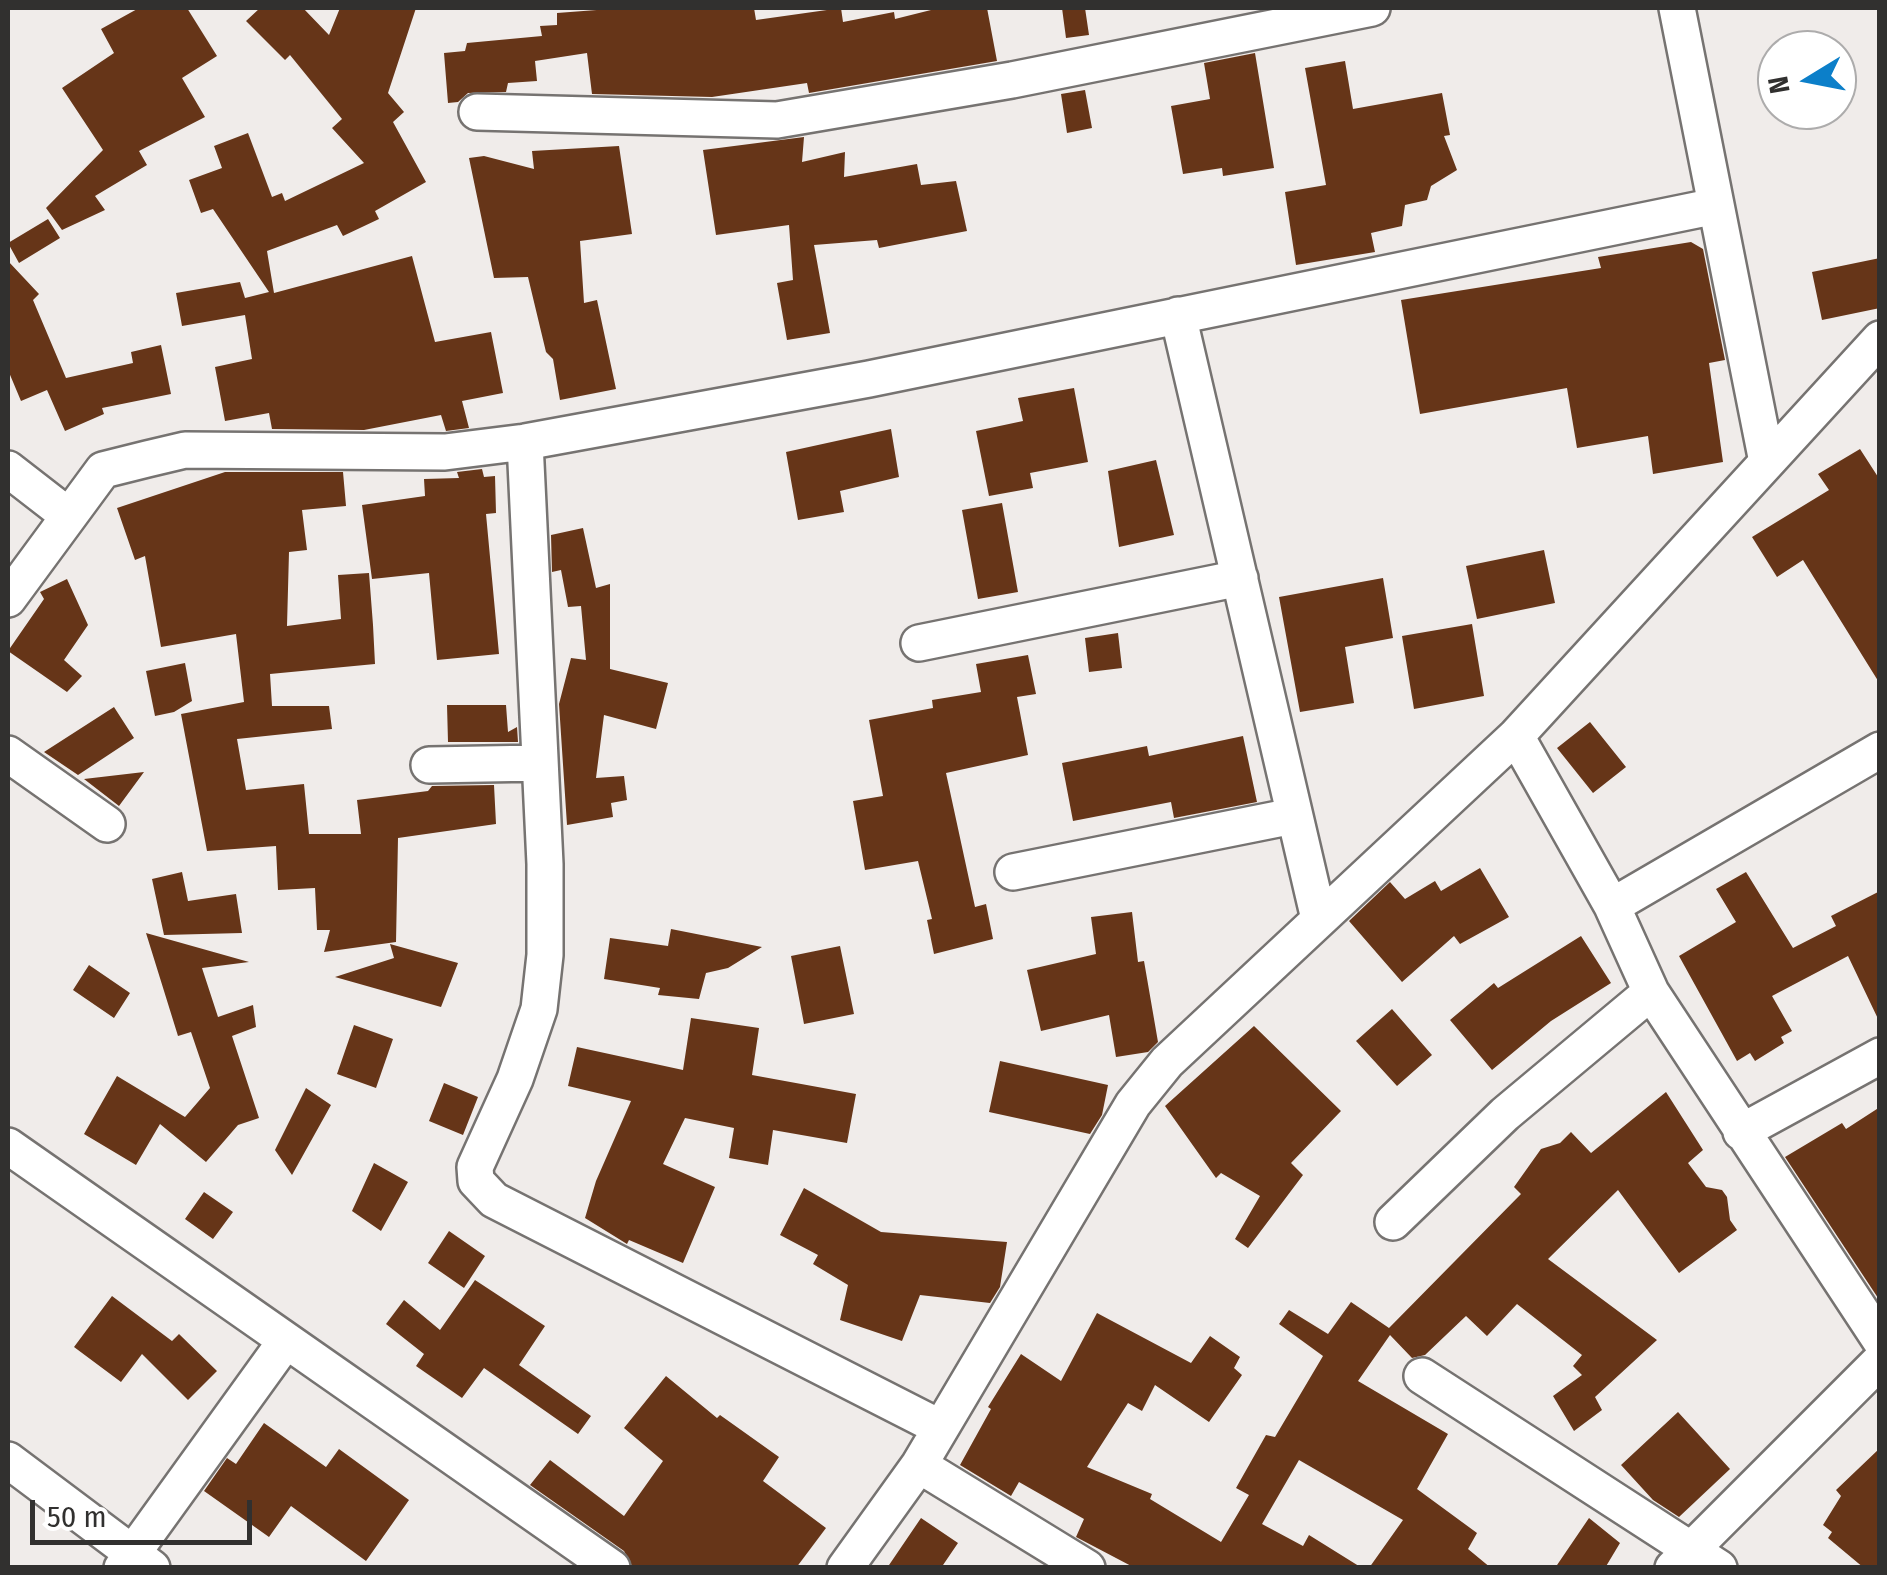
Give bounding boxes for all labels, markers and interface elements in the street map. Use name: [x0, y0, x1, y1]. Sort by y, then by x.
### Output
north arrow: [1757, 30, 1857, 130]
text: N: [1761, 74, 1797, 96]
scale bar: [35, 1480, 258, 1542]
text: 50 m: [47, 1499, 107, 1535]

